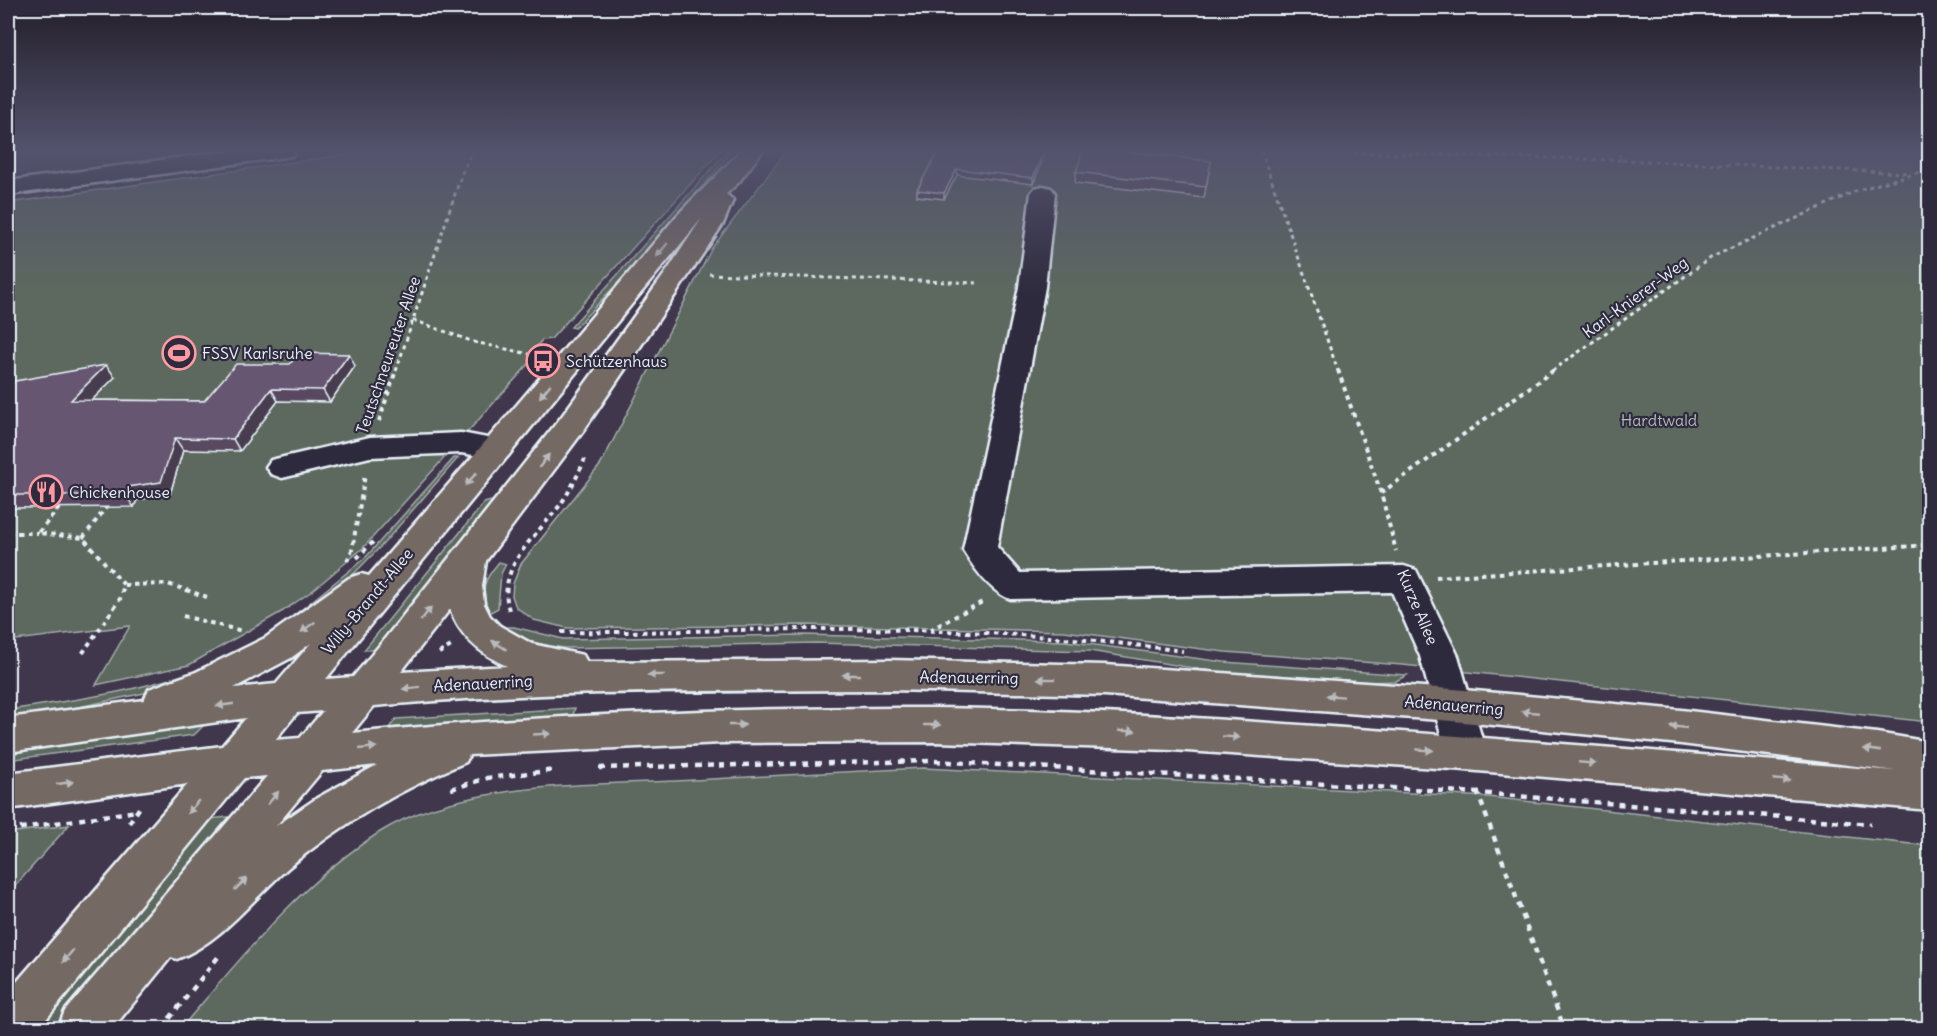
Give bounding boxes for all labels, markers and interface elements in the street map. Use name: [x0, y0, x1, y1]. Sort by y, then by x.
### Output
one-way arrow: [656, 242, 669, 257]
street label: Karl-Knierer-Weg: [1578, 252, 1692, 342]
street label: Teutschneureuter Allee: [352, 274, 424, 436]
sports icon: FSSV Karlsruhe: [161, 335, 197, 371]
place label: FSSV Karlsruhe: [202, 343, 313, 363]
bus stop icon: Schützenhaus: [525, 343, 561, 379]
place label: Schützenhaus: [566, 351, 667, 371]
one-way arrow: [539, 383, 552, 399]
park label: Hardtwald: [1621, 410, 1697, 430]
one-way arrow: [538, 454, 550, 470]
one-way arrow: [464, 472, 478, 487]
restaurant icon: Chickenhouse: [28, 474, 64, 510]
place label: Chickenhouse: [69, 482, 170, 502]
street label: Willy-Brandt-Allee: [317, 544, 417, 658]
street label: Kurze Allee: [1393, 566, 1443, 648]
one-way arrow: [419, 607, 432, 622]
one-way arrow: [301, 621, 317, 633]
one-way arrow: [491, 639, 507, 650]
street label: Adenauerring: [919, 666, 1019, 688]
street label: Adenauerring: [433, 670, 533, 696]
one-way arrow: [647, 670, 666, 680]
one-way arrow: [842, 670, 861, 679]
one-way arrow: [1037, 674, 1056, 683]
one-way arrow: [401, 683, 420, 692]
one-way arrow: [1326, 691, 1345, 701]
street label: Adenauerring: [1404, 691, 1504, 719]
one-way arrow: [216, 701, 235, 710]
one-way arrow: [1520, 707, 1539, 717]
one-way arrow: [923, 720, 942, 730]
one-way arrow: [728, 721, 747, 730]
one-way arrow: [1669, 722, 1688, 732]
one-way arrow: [1117, 727, 1136, 736]
one-way arrow: [533, 729, 552, 738]
one-way arrow: [1221, 732, 1240, 742]
one-way arrow: [359, 743, 378, 753]
one-way arrow: [1416, 745, 1435, 755]
one-way arrow: [1862, 745, 1881, 754]
one-way arrow: [1578, 758, 1597, 768]
one-way arrow: [1772, 775, 1791, 785]
one-way arrow: [56, 778, 75, 787]
one-way arrow: [267, 790, 280, 806]
one-way arrow: [187, 799, 200, 815]
one-way arrow: [234, 878, 248, 892]
one-way arrow: [61, 948, 74, 964]

